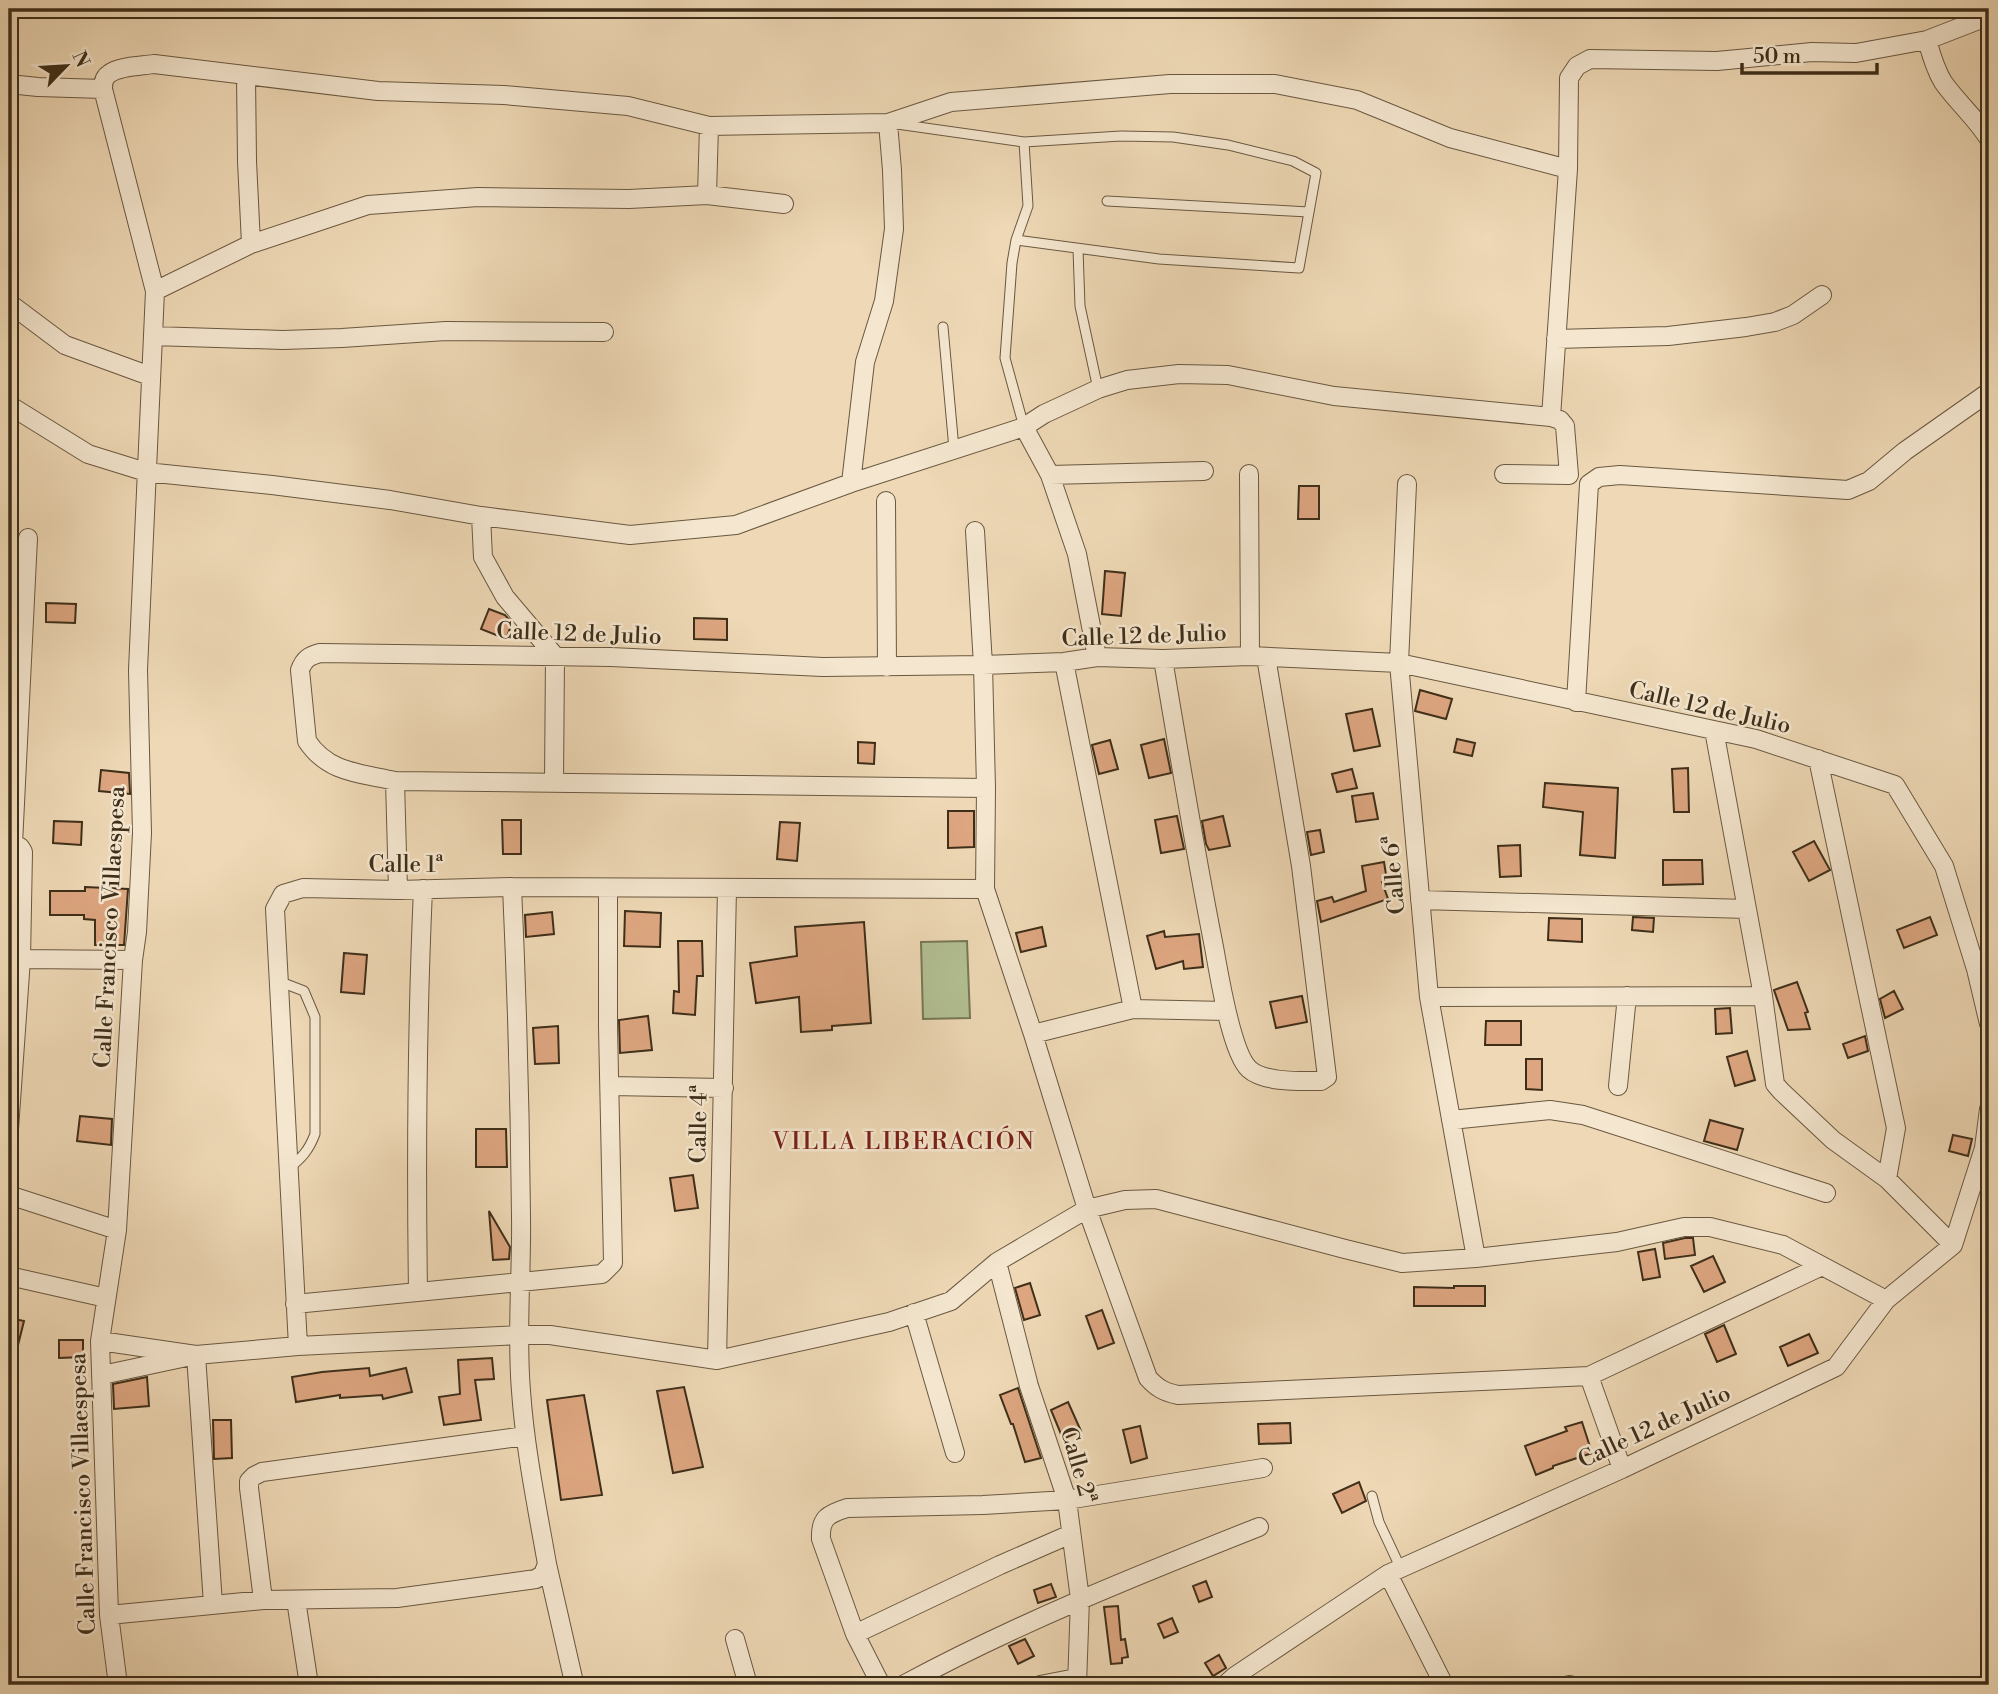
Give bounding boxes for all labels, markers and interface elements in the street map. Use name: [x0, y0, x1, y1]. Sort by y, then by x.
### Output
north arrow: [32, 32, 102, 102]
scale bar: [1742, 32, 1877, 76]
text: 50 m: [1753, 44, 1801, 70]
text: N: [66, 47, 95, 71]
street label: Calle 12 de Julio: [496, 617, 662, 651]
street label: Calle 12 de Julio: [1061, 619, 1227, 653]
street label: Calle 12 de Julio: [1626, 676, 1793, 740]
street label: Calle Francisco Villaespesa: [89, 785, 131, 1069]
street label: Calle 6ª: [1377, 834, 1411, 916]
street label: Calle 1ª: [368, 851, 444, 879]
street label: Calle 4ª: [684, 1084, 714, 1164]
district label: VILLA LIBERACIÓN: [771, 1125, 1036, 1157]
street label: Calle Francisco Villaespesa: [64, 1352, 102, 1636]
street label: Calle 12 de Julio: [1574, 1379, 1735, 1475]
street label: Calle 2ª: [1054, 1424, 1102, 1507]

